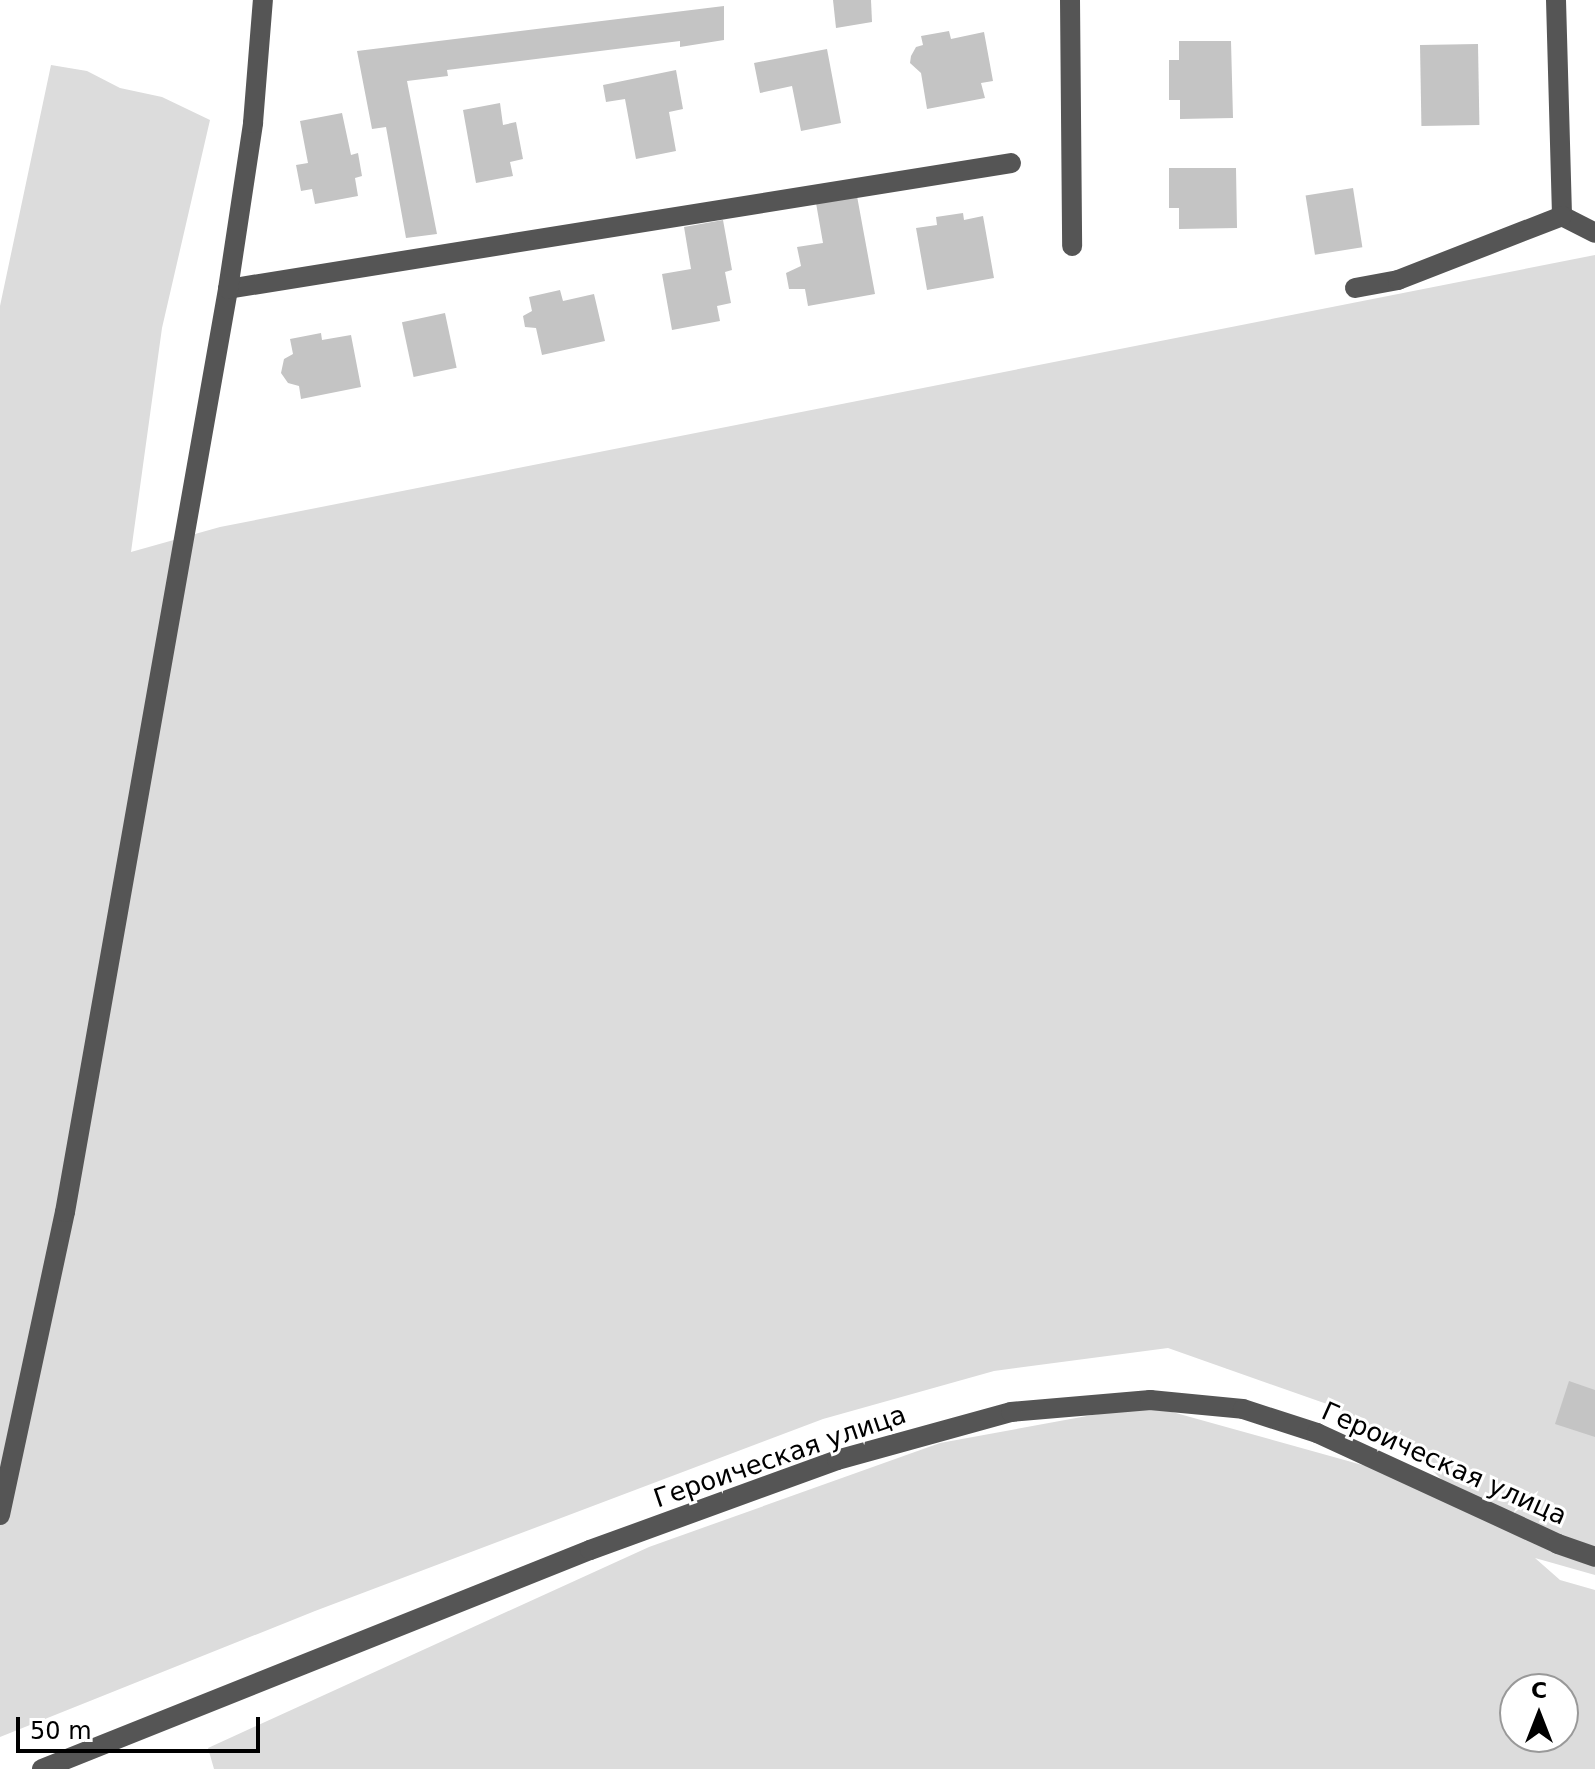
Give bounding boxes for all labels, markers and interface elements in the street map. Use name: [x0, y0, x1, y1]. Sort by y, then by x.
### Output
street label: Героическая улица: [1317, 1396, 1571, 1532]
street label: Героическая улица: [650, 1399, 910, 1515]
north arrow: [1499, 1673, 1579, 1753]
text: С: [1531, 1678, 1547, 1703]
scale bar: [20, 1701, 264, 1751]
text: 50 m: [30, 1717, 92, 1745]

